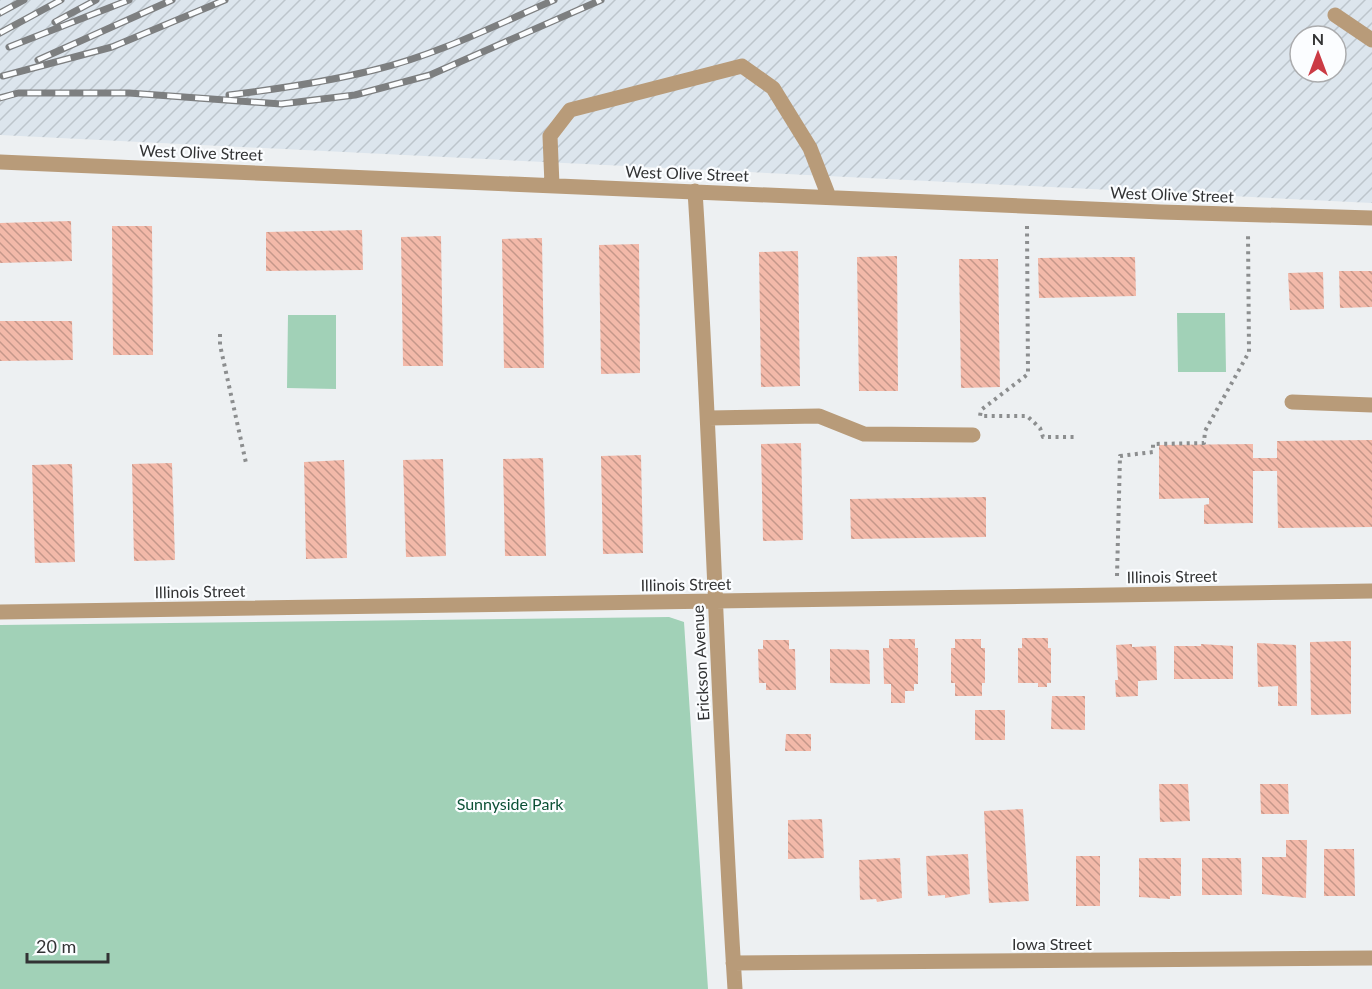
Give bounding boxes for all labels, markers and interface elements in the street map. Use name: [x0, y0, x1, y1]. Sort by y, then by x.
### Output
north arrow: [1288, 24, 1348, 84]
text: N: [1312, 29, 1324, 48]
street label: West Olive Street: [139, 140, 263, 164]
street label: West Olive Street: [625, 161, 749, 185]
street label: West Olive Street: [1110, 182, 1234, 206]
street label: Illinois Street: [1126, 566, 1218, 586]
street label: Illinois Street: [640, 574, 732, 594]
street label: Illinois Street: [154, 581, 246, 601]
street label: Erickson Avenue: [687, 605, 713, 721]
park label: Sunnyside Park: [457, 794, 564, 813]
scale bar: [27, 926, 108, 964]
street label: Iowa Street: [1012, 934, 1092, 953]
text: 20 m: [36, 935, 76, 957]

